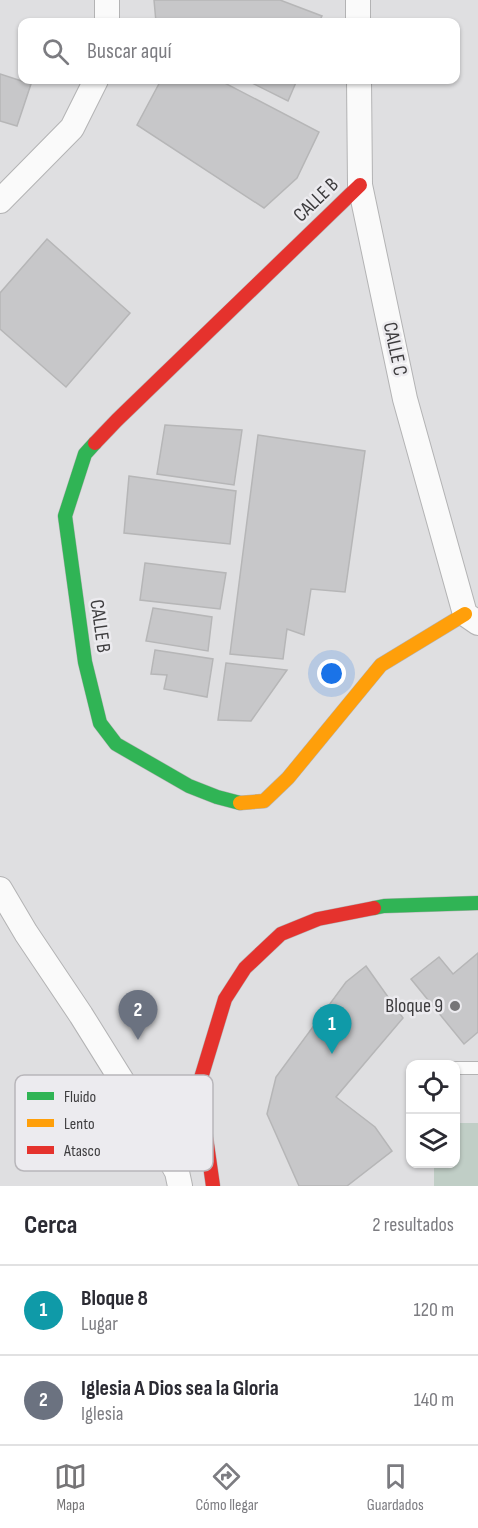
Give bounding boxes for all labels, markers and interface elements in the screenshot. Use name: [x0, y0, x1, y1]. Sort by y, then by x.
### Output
search box: [18, 18, 460, 84]
icon: search: [39, 35, 72, 68]
text: Buscar aquí: [87, 38, 172, 65]
street label: CALLE B: [288, 173, 344, 227]
street label: CALLE C: [378, 320, 412, 378]
street label: CALLE B: [84, 598, 116, 654]
your location: [317, 659, 346, 688]
pin: 2: [118, 990, 158, 1040]
place label: Bloque 9: [385, 994, 443, 1018]
marker: Bloque 9: [448, 999, 462, 1013]
pin: 1: [312, 1004, 352, 1054]
map controls: [406, 1060, 460, 1168]
button: locate: [406, 1060, 460, 1114]
legend: [15, 1075, 213, 1171]
text: Fluido: [64, 1088, 96, 1107]
button: layers: [406, 1114, 460, 1168]
text: Lento: [64, 1115, 95, 1134]
text: Atasco: [63, 1142, 101, 1161]
text: Cerca: [24, 1210, 77, 1241]
text: 2 resultados: [372, 1213, 454, 1237]
text: Bloque 8: [81, 1285, 148, 1312]
text: 1: [40, 1298, 47, 1322]
text: 120 m: [414, 1298, 454, 1322]
text: Lugar: [81, 1312, 118, 1336]
text: Iglesia A Dios sea la Gloria: [81, 1375, 279, 1402]
text: 2: [39, 1388, 48, 1412]
text: 140 m: [414, 1388, 454, 1412]
text: Iglesia: [81, 1402, 123, 1426]
tab: Mapa: [54, 1460, 87, 1515]
tab: Cómo llegar: [195, 1460, 258, 1515]
tab: Guardados: [367, 1460, 424, 1515]

